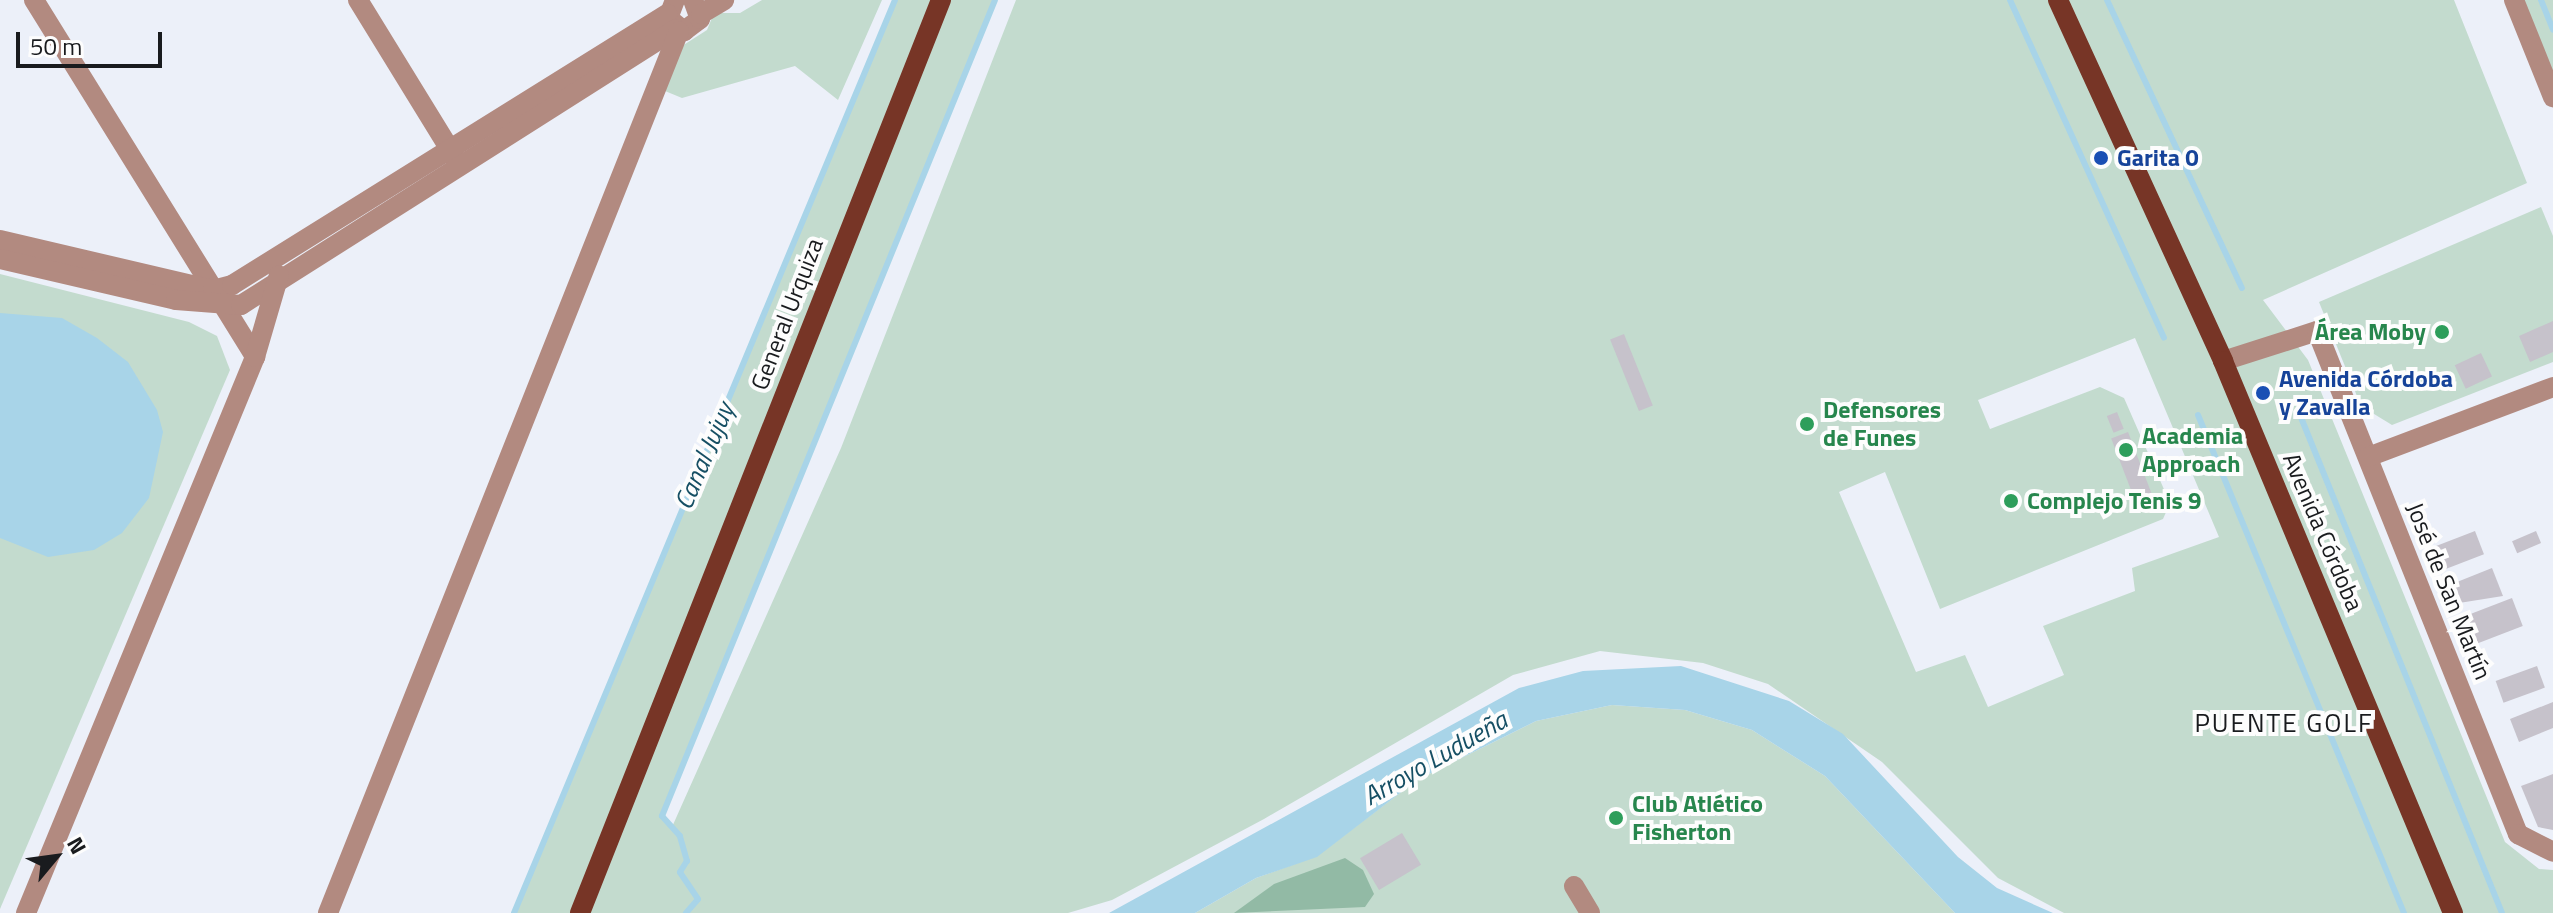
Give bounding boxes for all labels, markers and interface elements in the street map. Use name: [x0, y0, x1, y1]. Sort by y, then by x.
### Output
scale bar: [20, 16, 166, 66]
text: 50 m: [30, 28, 82, 64]
place label: Garita 0: [2117, 144, 2199, 172]
marker: Garita 0: [2092, 149, 2110, 167]
street label: General Urquiza: [745, 234, 829, 394]
place label: Área Moby: [2315, 318, 2426, 346]
marker: Área Moby: [2433, 323, 2451, 341]
place label: Avenida Córdoba y Zavalla: [2279, 365, 2453, 421]
marker: Avenida Córdoba y Zavalla: [2254, 384, 2272, 402]
place label: Defensores de Funes: [1823, 396, 1941, 452]
water label: Canal Jujuy: [668, 398, 740, 514]
marker: Defensores de Funes: [1798, 415, 1816, 433]
place label: Academia Approach: [2142, 422, 2243, 478]
marker: Academia Approach: [2117, 441, 2135, 459]
street label: Avenida Córdoba: [2277, 449, 2369, 615]
place label: Complejo Tenis 9: [2027, 487, 2202, 515]
marker: Complejo Tenis 9: [2002, 492, 2020, 510]
street label: José de San Martín: [2400, 498, 2498, 684]
water label: Arroyo Ludueña: [1358, 704, 1512, 812]
district label: PUENTE GOLF: [2194, 707, 2374, 739]
place label: Club Atlético Fisherton: [1632, 790, 1763, 846]
marker: Club Atlético Fisherton: [1607, 809, 1625, 827]
north arrow: [16, 817, 96, 897]
text: N: [58, 830, 96, 860]

